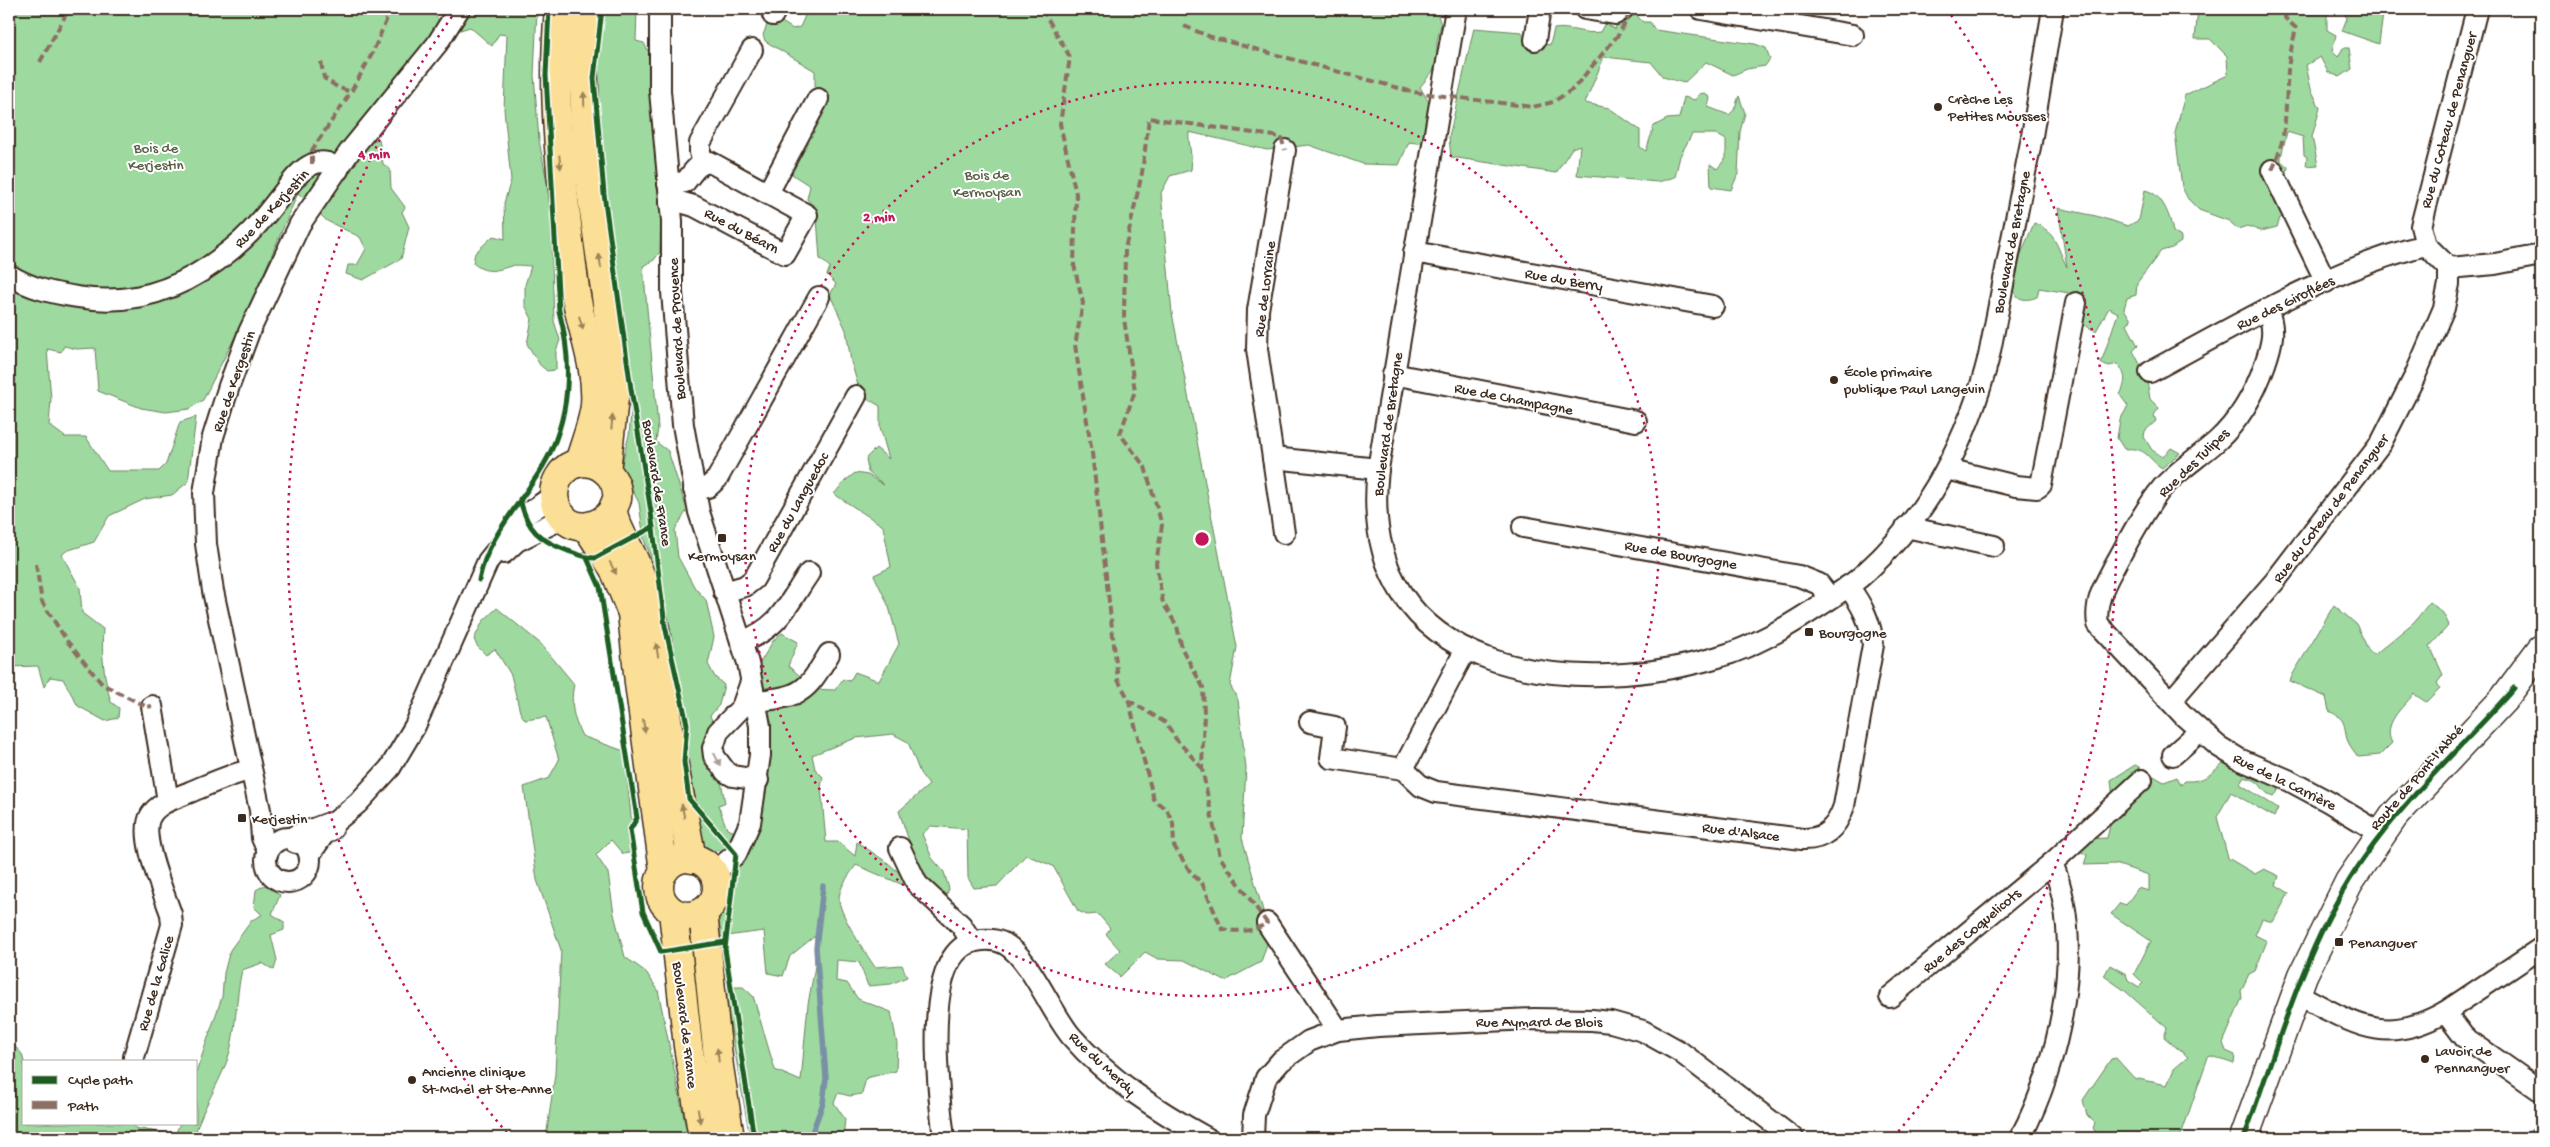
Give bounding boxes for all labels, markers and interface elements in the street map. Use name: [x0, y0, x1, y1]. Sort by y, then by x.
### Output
street label: Rue du Coteau de Penanguer: [2418, 29, 2483, 211]
one-way arrow: [580, 91, 588, 107]
place label: Crèche Les Petites Mousses: [1947, 91, 2046, 126]
marker: Crèche Les Petites Mousses: [1932, 101, 1944, 113]
park label: Bois de Kerjestin: [128, 140, 184, 175]
text: 4 min: [357, 146, 391, 164]
one-way arrow: [556, 154, 564, 170]
street label: Rue de Kerjestin: [231, 166, 314, 253]
park label: Bois de Kermoysan: [953, 167, 1021, 202]
street label: Boulevard de Bretagne: [1990, 169, 2036, 316]
street label: Rue du Béarn: [701, 205, 781, 259]
text: 2 min: [863, 209, 896, 227]
street label: Rue de Lorraine: [1251, 240, 1281, 338]
one-way arrow: [596, 252, 604, 268]
street label: Boulevard de Provence: [665, 257, 691, 401]
street label: Rue du Berry: [1523, 265, 1605, 297]
street label: Rue des Giroflées: [2234, 272, 2338, 335]
one-way arrow: [577, 316, 585, 331]
street label: Rue de Kergestin: [209, 329, 261, 435]
street label: Boulevard de Bretagne: [1370, 351, 1408, 498]
place label: École primaire publique Paul Langevin: [1843, 364, 1985, 399]
marker: École primaire publique Paul Langevin: [1828, 374, 1840, 386]
street label: Rue de Champagne: [1453, 380, 1575, 420]
one-way arrow: [608, 414, 616, 430]
street label: Boulevard de France: [637, 418, 675, 548]
street label: Rue des Tulipes: [2155, 425, 2234, 502]
street label: Rue du Coteau de Penanguer: [2270, 430, 2394, 587]
street label: Rue du Languedoc: [764, 449, 834, 556]
centre of rings: [1193, 530, 1211, 548]
marker: Kermoysan: [716, 532, 728, 544]
street label: Rue de Bourgogne: [1623, 537, 1739, 575]
place label: Kermoysan: [688, 548, 756, 566]
one-way arrow: [608, 561, 617, 575]
place label: Bourgogne: [1818, 625, 1887, 643]
marker: Bourgogne: [1803, 626, 1815, 638]
one-way arrow: [653, 642, 661, 658]
one-way arrow: [641, 718, 649, 734]
street label: Route de Pont-l'Abbé: [2367, 722, 2468, 835]
street label: Rue de la Carrière: [2230, 750, 2339, 816]
one-way arrow: [713, 752, 721, 766]
one-way arrow: [678, 802, 686, 818]
place label: Kerjestin: [252, 811, 307, 829]
marker: Kerjestin: [236, 812, 248, 824]
street label: Rue d'Alsace: [1701, 819, 1781, 847]
street label: Rue des Coquelicots: [1920, 885, 2025, 978]
street label: Rue de la Galice: [135, 933, 179, 1033]
place label: Penanguer: [2348, 935, 2418, 953]
marker: Penanguer: [2333, 936, 2345, 948]
street label: Boulevard de France: [667, 960, 701, 1090]
street label: Rue Aymard de Blois: [1476, 1014, 1603, 1032]
street label: Rue du Merdy: [1064, 1029, 1139, 1101]
place label: Lavoir de Pennanguer: [2434, 1043, 2511, 1078]
one-way arrow: [714, 1047, 722, 1063]
marker: Lavoir de Pennanguer: [2419, 1053, 2431, 1065]
legend: [22, 1060, 198, 1124]
place label: Ancienne clinique St-Mchel et Ste-Anne: [422, 1064, 552, 1099]
text: Cycle path: [68, 1072, 133, 1090]
marker: Ancienne clinique St-Mchel et Ste-Anne: [406, 1074, 418, 1086]
text: Path: [67, 1098, 99, 1116]
one-way arrow: [695, 1109, 703, 1125]

